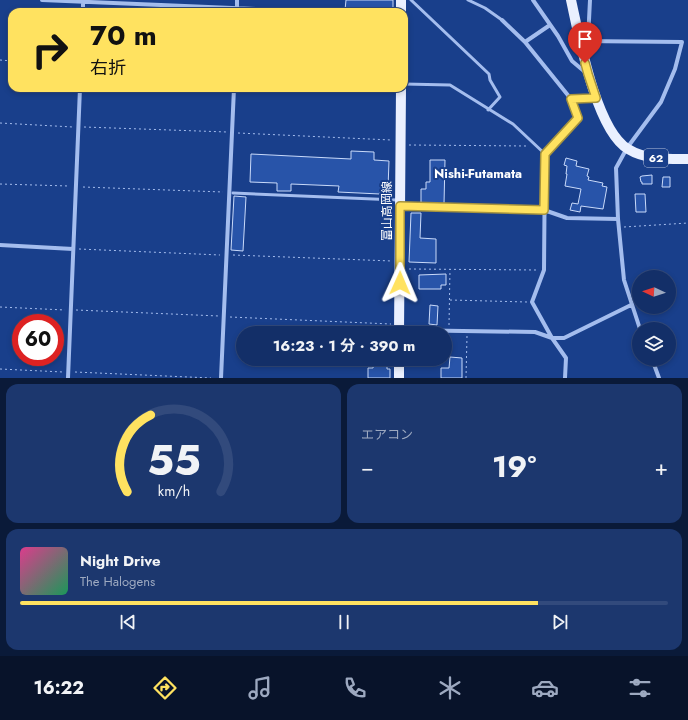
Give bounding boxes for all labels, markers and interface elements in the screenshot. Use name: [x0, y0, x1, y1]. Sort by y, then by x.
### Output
text: 70 m: [90, 15, 157, 56]
pin: [568, 22, 602, 63]
icon: right: [24, 24, 76, 76]
icon: arrive: [574, 28, 596, 50]
text: 右折: [90, 55, 126, 81]
road number: 62: [644, 149, 668, 167]
district label: Nishi-Futamata: [434, 164, 522, 183]
street label: 富山高岡線: [378, 181, 396, 241]
position arrow: [379, 262, 421, 304]
north arrow: [632, 270, 676, 314]
map controls: [632, 270, 676, 366]
speed limit sign: 60: [12, 314, 64, 366]
button: layers: [632, 322, 676, 366]
text: 16:23 · 1 分 · 390 m: [273, 335, 415, 357]
text: エアコン: [361, 425, 413, 444]
text: 55: [147, 429, 200, 490]
text: 19°: [492, 445, 536, 488]
text: −: [361, 451, 374, 483]
text: +: [654, 451, 668, 483]
text: km/h: [157, 480, 190, 500]
text: Night Drive: [80, 550, 161, 572]
text: The Halogens: [80, 572, 155, 591]
icon: previous: [117, 611, 139, 633]
icon: pause: [333, 611, 355, 633]
icon: next: [549, 611, 571, 633]
icon: directions: [151, 674, 179, 702]
icon: music: [246, 674, 274, 702]
icon: phone: [341, 674, 369, 702]
icon: climate: [436, 674, 464, 702]
icon: car: [531, 674, 559, 702]
icon: filters: [626, 674, 654, 702]
text: 16:22: [34, 675, 84, 701]

